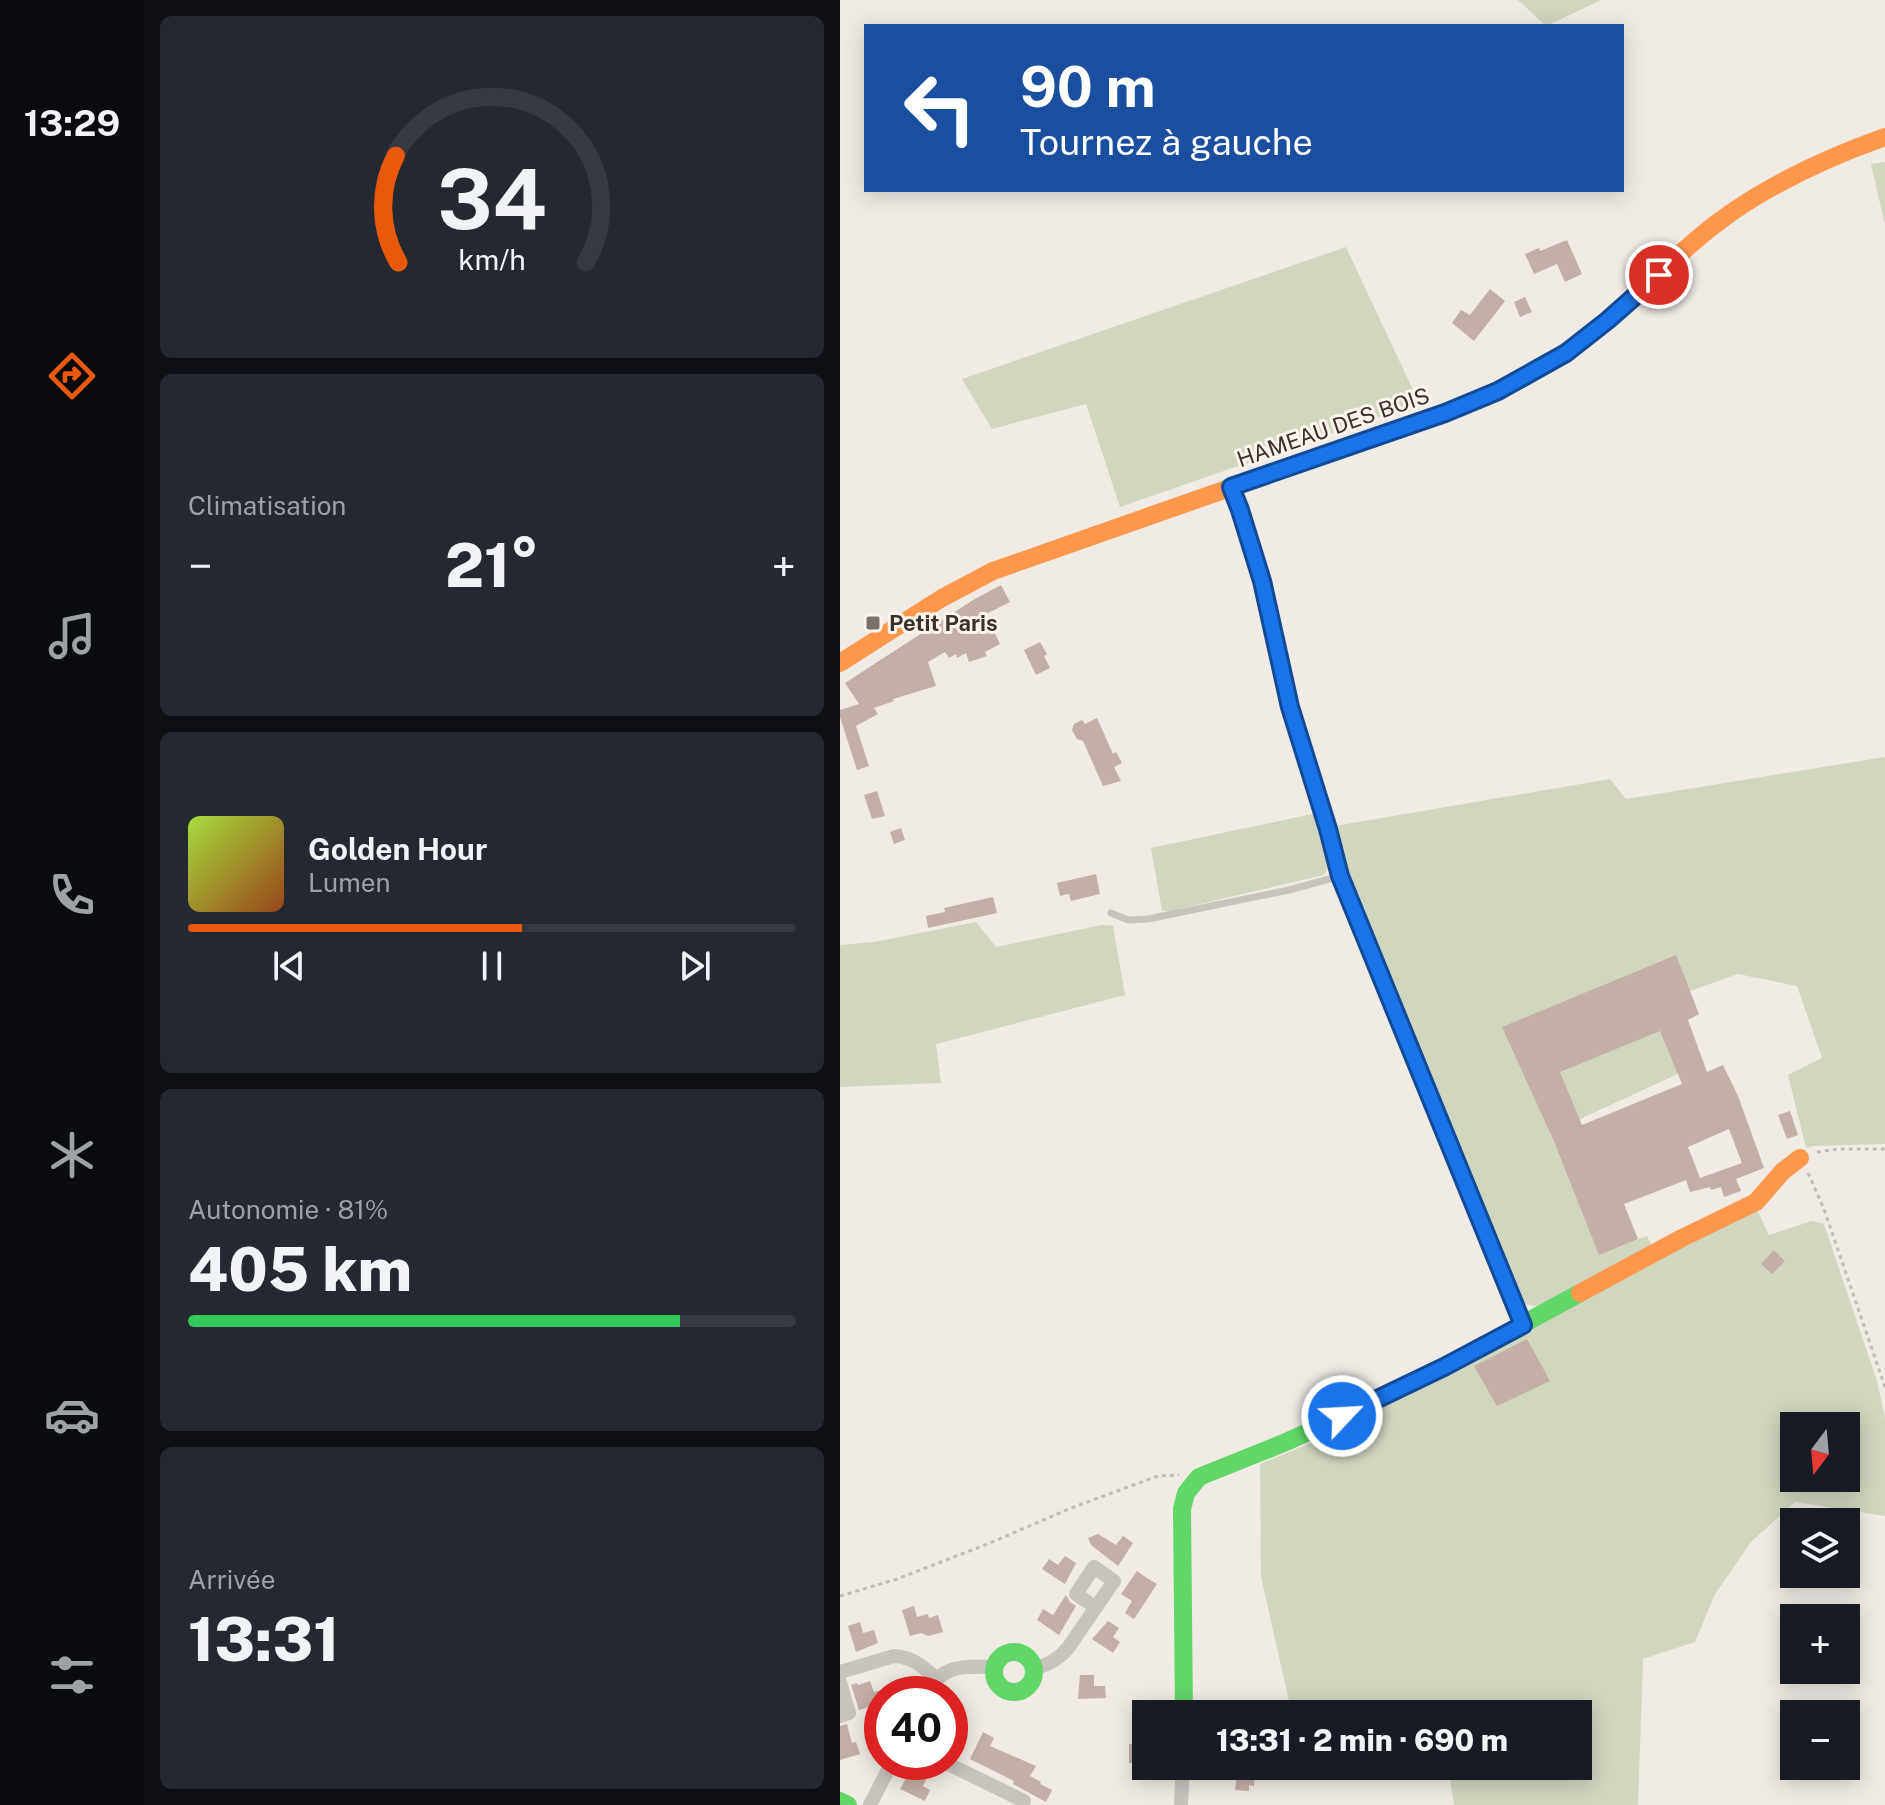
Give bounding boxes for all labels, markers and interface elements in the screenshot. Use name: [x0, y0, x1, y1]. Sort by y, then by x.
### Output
text: 90 m: [1020, 54, 1156, 120]
icon: left: [888, 56, 992, 160]
text: 13:29: [24, 102, 120, 144]
text: Tournez à gauche: [1020, 121, 1313, 163]
text: 34: [437, 149, 547, 247]
pin: [1625, 241, 1693, 309]
text: km/h: [458, 243, 526, 276]
icon: arrive: [1637, 253, 1681, 297]
icon: directions: [44, 348, 100, 404]
street label: HAMEAU DES BOIS: [1233, 382, 1433, 472]
text: Climatisation: [188, 490, 346, 521]
text: 21°: [445, 530, 539, 601]
text: −: [188, 540, 212, 592]
text: +: [772, 540, 796, 592]
icon: music: [44, 608, 100, 664]
place label: Petit Paris: [889, 610, 998, 636]
marker: Petit Paris: [864, 614, 882, 632]
text: Golden Hour: [308, 831, 487, 867]
icon: phone: [44, 867, 100, 923]
text: Lumen: [308, 867, 391, 898]
icon: previous: [267, 944, 311, 988]
icon: pause: [470, 944, 514, 988]
icon: next: [673, 944, 717, 988]
icon: climate: [44, 1127, 100, 1183]
text: Autonomie · 81%: [188, 1194, 388, 1225]
text: 405 km: [188, 1234, 412, 1305]
position arrow: [1300, 1374, 1384, 1458]
icon: car: [44, 1387, 100, 1443]
north arrow: [1780, 1412, 1860, 1492]
map controls: [1780, 1412, 1860, 1780]
button: layers: [1780, 1508, 1860, 1588]
text: Arrivée: [188, 1564, 276, 1595]
text: 13:31: [188, 1604, 340, 1675]
button: +: [1780, 1604, 1860, 1684]
icon: filters: [44, 1647, 100, 1703]
speed limit sign: 40: [864, 1676, 968, 1780]
button: −: [1780, 1700, 1860, 1780]
text: 13:31 · 2 min · 690 m: [1216, 1722, 1508, 1758]

